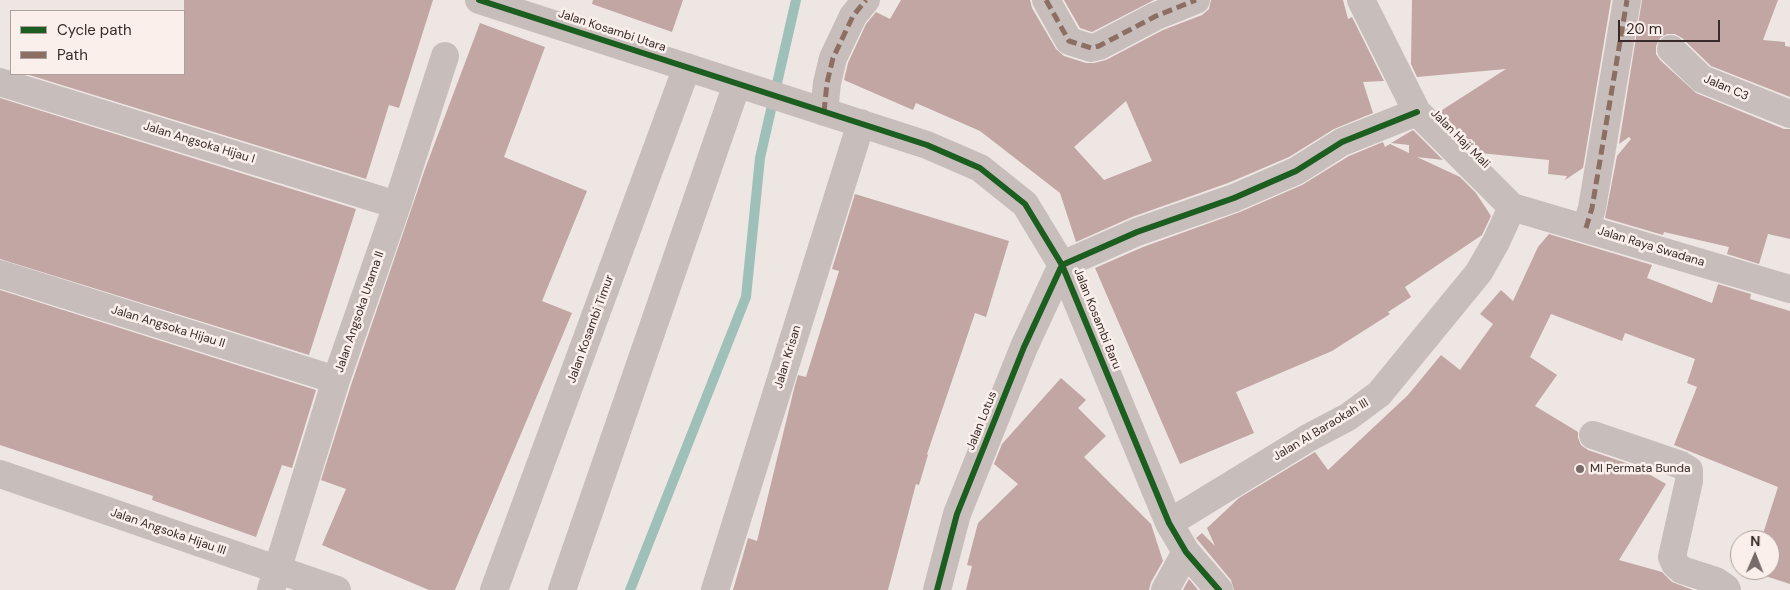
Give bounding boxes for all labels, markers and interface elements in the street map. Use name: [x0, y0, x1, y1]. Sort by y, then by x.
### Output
street label: Jalan Kosambi Utara: [556, 7, 668, 55]
legend: [10, 10, 185, 75]
scale bar: [1620, 10, 1722, 42]
text: 20 m: [1626, 19, 1662, 39]
text: Cycle path: [57, 20, 132, 40]
text: Path: [57, 45, 88, 65]
street label: Jalan C3: [1701, 72, 1751, 104]
street label: Jalan Haji Mali: [1427, 106, 1493, 172]
street label: Jalan Angsoka Hijau I: [142, 119, 256, 167]
street label: Jalan Raya Swadana: [1596, 224, 1706, 270]
street label: Jalan Angsoka Utama II: [332, 249, 388, 375]
street label: Jalan Kosambi Baru: [1070, 266, 1124, 372]
street label: Jalan Kosambi Timur: [565, 273, 617, 385]
street label: Jalan Angsoka Hijau II: [109, 303, 227, 351]
street label: Jalan Krisan: [772, 324, 804, 390]
street label: Jalan Lotus: [964, 389, 1000, 453]
street label: Jalan Al Baraokah III: [1271, 396, 1371, 464]
place label: MI Permata Bunda: [1590, 462, 1690, 476]
marker: MI Permata Bunda: [1574, 463, 1586, 475]
street label: Jalan Angsoka Hijau III: [108, 505, 228, 559]
north arrow: [1730, 530, 1780, 580]
text: N: [1750, 532, 1761, 550]

